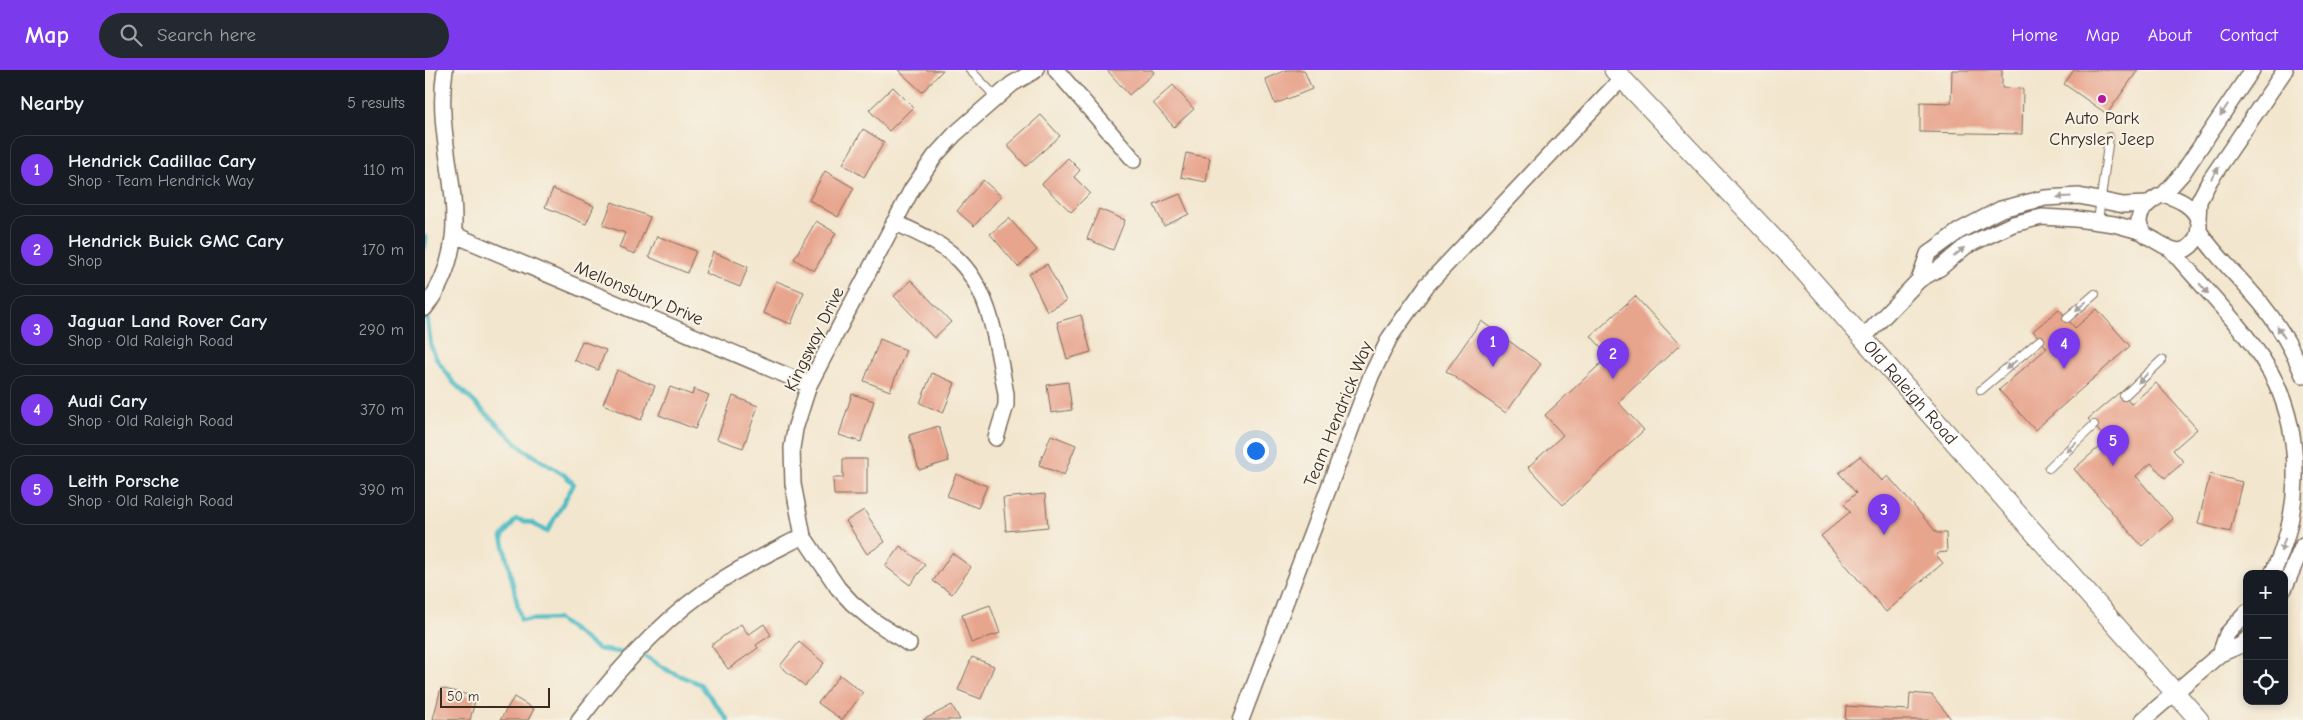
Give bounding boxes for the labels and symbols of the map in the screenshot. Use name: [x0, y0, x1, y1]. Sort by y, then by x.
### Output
marker: Auto Park Chrysler Jeep: [2096, 93, 2108, 105]
one-way arrow: [2219, 104, 2229, 117]
place label: Auto Park Chrysler Jeep: [2049, 108, 2155, 150]
one-way arrow: [2210, 167, 2220, 180]
one-way arrow: [2056, 193, 2072, 201]
one-way arrow: [1952, 247, 1965, 258]
street label: Mellonsbury Drive: [571, 257, 706, 330]
one-way arrow: [2199, 282, 2210, 295]
street label: Kingsway Drive: [780, 284, 849, 395]
one-way arrow: [2075, 300, 2087, 311]
one-way arrow: [2276, 325, 2286, 339]
pin: 1: [1477, 326, 1509, 367]
pin: 4: [2048, 328, 2080, 369]
street label: Old Raleigh Road: [1859, 336, 1962, 449]
street label: Team Hendrick Way: [1300, 338, 1378, 490]
pin: 2: [1597, 338, 1629, 379]
one-way arrow: [2005, 359, 2017, 371]
one-way arrow: [2137, 372, 2149, 384]
pin: 5: [2097, 425, 2129, 466]
your location: [1243, 438, 1269, 464]
one-way arrow: [2066, 440, 2078, 452]
pin: 3: [1868, 494, 1900, 535]
one-way arrow: [2279, 538, 2287, 553]
scale bar: [440, 685, 550, 708]

